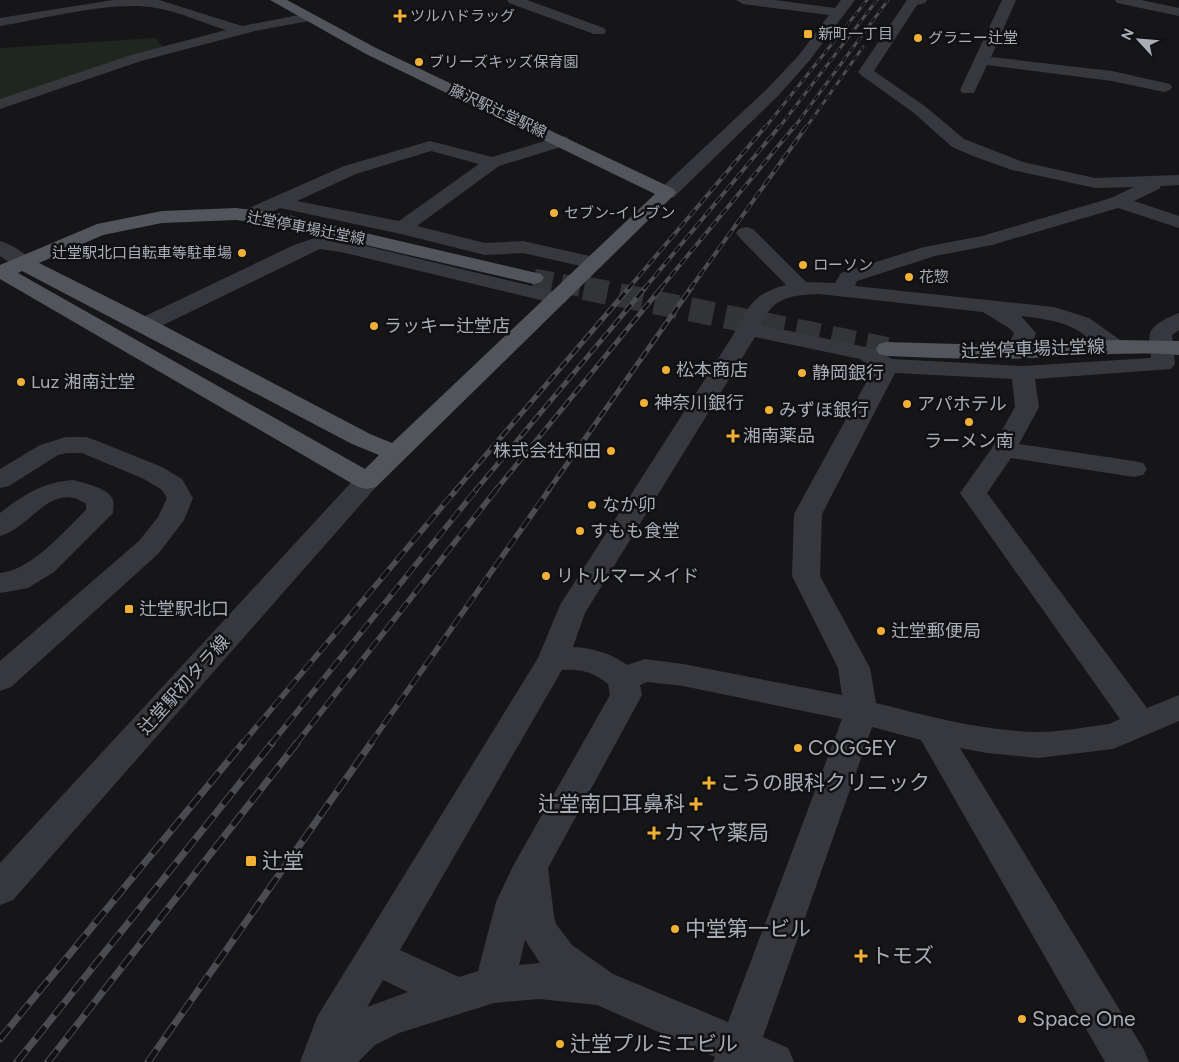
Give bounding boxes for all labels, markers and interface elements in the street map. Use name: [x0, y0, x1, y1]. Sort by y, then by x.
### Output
place label: ツルハドラッグ: [410, 7, 515, 25]
marker: ツルハドラッグ: [394, 10, 406, 22]
north arrow: [1114, 15, 1164, 65]
place label: 新町一丁目: [818, 25, 893, 43]
text: N: [1118, 26, 1138, 43]
marker: 新町一丁目: [802, 28, 814, 40]
place label: グラニー辻堂: [928, 29, 1018, 47]
marker: グラニー辻堂: [912, 32, 924, 44]
place label: ブリーズキッズ保育園: [429, 53, 578, 71]
marker: ブリーズキッズ保育園: [413, 56, 425, 68]
street label: 藤沢駅辻堂駅線: [447, 81, 549, 141]
place label: セブン-イレブン: [564, 204, 675, 222]
marker: セブン-イレブン: [548, 207, 560, 219]
street label: 辻堂停車場辻堂線: [245, 208, 367, 248]
place label: 辻堂駅北口自転車等駐車場: [52, 244, 232, 262]
marker: 辻堂駅北口自転車等駐車場: [236, 247, 248, 259]
place label: ローソン: [813, 256, 873, 274]
marker: ローソン: [797, 259, 809, 271]
place label: 花惣: [919, 268, 949, 286]
marker: 花惣: [903, 271, 915, 283]
place label: ラッキー辻堂店: [384, 315, 510, 337]
marker: ラッキー辻堂店: [368, 320, 380, 332]
street label: 辻堂停車場辻堂線: [961, 335, 1105, 363]
place label: 松本商店: [676, 359, 748, 381]
place label: 静岡銀行: [812, 362, 884, 384]
marker: 松本商店: [660, 364, 672, 376]
marker: 静岡銀行: [796, 367, 808, 379]
place label: Luz 湘南辻堂: [31, 371, 136, 393]
marker: Luz 湘南辻堂: [15, 376, 27, 388]
place label: 神奈川銀行: [654, 392, 744, 414]
place label: アパホテル: [917, 393, 1007, 415]
marker: 神奈川銀行: [638, 397, 650, 409]
marker: アパホテル: [901, 398, 913, 410]
place label: みずほ銀行: [779, 399, 869, 421]
marker: みずほ銀行: [763, 404, 775, 416]
marker: ラーメン南: [963, 416, 975, 428]
place label: 湘南薬品: [743, 425, 815, 447]
marker: 湘南薬品: [727, 430, 739, 442]
place label: ラーメン南: [924, 430, 1014, 452]
place label: 株式会社和田: [493, 440, 601, 462]
marker: 株式会社和田: [605, 445, 617, 457]
place label: なか卯: [602, 494, 656, 516]
marker: なか卯: [586, 499, 598, 511]
place label: すもも食堂: [590, 520, 680, 542]
marker: すもも食堂: [574, 525, 586, 537]
place label: リトルマーメイド: [556, 565, 699, 587]
marker: リトルマーメイド: [540, 570, 552, 582]
place label: 辻堂駅北口: [139, 598, 229, 620]
marker: 辻堂駅北口: [123, 603, 135, 615]
place label: 辻堂郵便局: [891, 620, 981, 642]
marker: 辻堂郵便局: [875, 625, 887, 637]
street label: 辻堂駅初タラ線: [134, 631, 234, 739]
place label: COGGEY: [808, 735, 897, 760]
marker: COGGEY: [792, 742, 804, 754]
place label: こうの眼科クリニック: [720, 770, 930, 795]
marker: こうの眼科クリニック: [702, 776, 716, 790]
place label: 辻堂南口耳鼻科: [538, 791, 685, 816]
marker: 辻堂南口耳鼻科: [689, 797, 703, 811]
place label: カマヤ薬局: [664, 820, 769, 845]
marker: カマヤ薬局: [648, 827, 660, 839]
place label: 辻堂: [262, 848, 304, 873]
marker: 辻堂: [244, 854, 258, 868]
place label: 中堂第一ビル: [685, 916, 811, 941]
marker: 中堂第一ビル: [669, 923, 681, 935]
place label: トモズ: [871, 943, 934, 968]
marker: トモズ: [855, 950, 867, 962]
place label: Space One: [1032, 1006, 1136, 1031]
marker: Space One: [1016, 1013, 1028, 1025]
place label: 辻堂プルミエビル: [570, 1031, 738, 1056]
marker: 辻堂プルミエビル: [554, 1038, 566, 1050]

